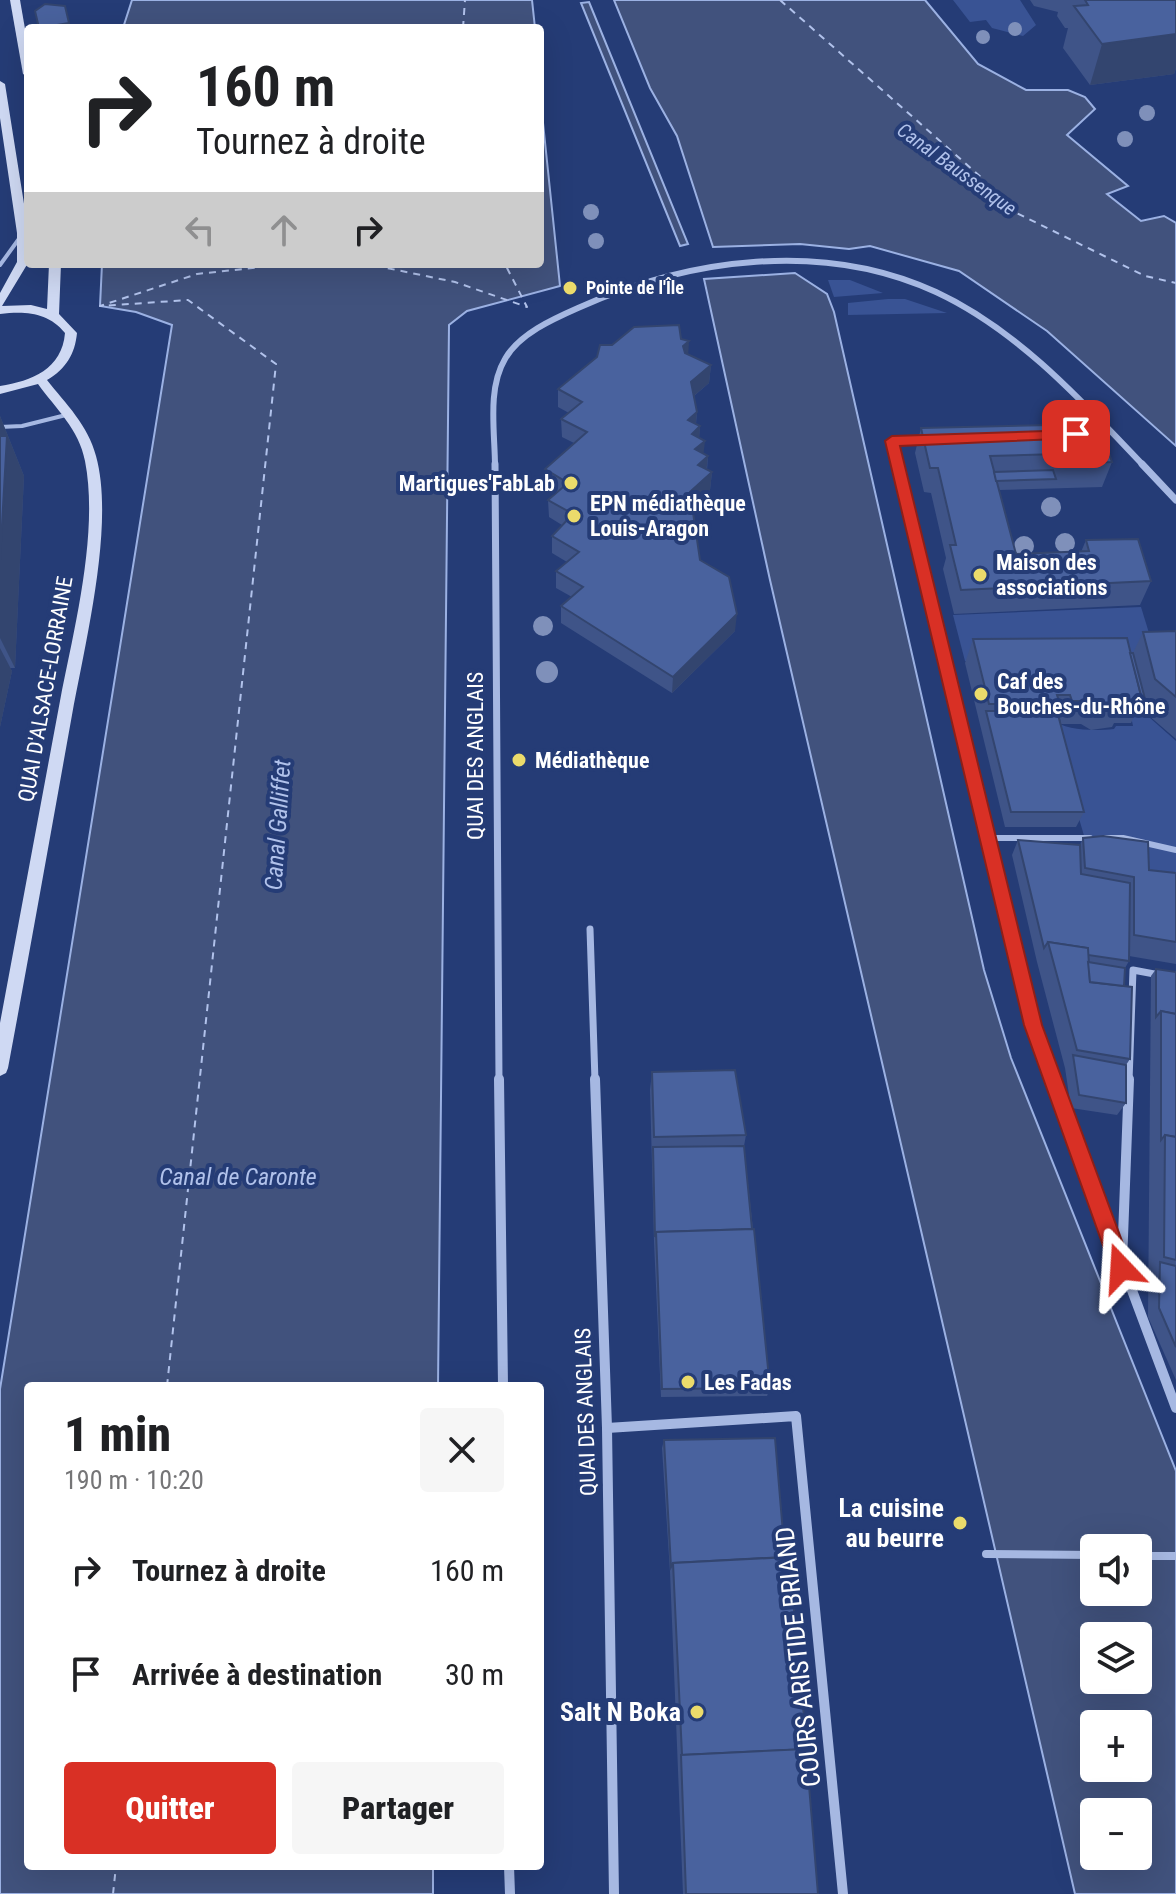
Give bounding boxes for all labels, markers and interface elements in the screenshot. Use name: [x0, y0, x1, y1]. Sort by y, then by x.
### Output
text: 160 m: [196, 54, 335, 120]
icon: right: [64, 56, 168, 160]
water label: Canal Baussenque: [893, 118, 1021, 220]
text: Tournez à droite: [196, 121, 426, 163]
icon: left: [178, 208, 222, 252]
icon: ahead: [262, 208, 306, 252]
icon: right: [346, 208, 390, 252]
place label: Pointe de l'Île: [586, 277, 684, 298]
marker: Pointe de l'Île: [561, 279, 579, 297]
pin: [1042, 400, 1110, 468]
icon: arrive: [1054, 412, 1098, 456]
place label: Martigues'FabLab: [399, 471, 555, 496]
marker: Martigues'FabLab: [562, 474, 580, 492]
place label: EPN médiathèque Louis-Aragon: [590, 491, 746, 541]
marker: EPN médiathèque Louis-Aragon: [565, 507, 583, 525]
place label: Maison des associations: [996, 550, 1107, 600]
marker: Maison des associations: [971, 566, 989, 584]
street label: QUAI D'ALSACE-LORRAINE: [13, 574, 78, 804]
place label: Caf des Bouches-du-Rhône: [997, 669, 1165, 719]
street label: QUAI DES ANGLAIS: [463, 672, 488, 840]
marker: Caf des Bouches-du-Rhône: [972, 685, 990, 703]
place label: Médiathèque: [535, 748, 649, 773]
marker: Médiathèque: [510, 751, 528, 769]
water label: Canal Galliffet: [259, 759, 297, 891]
water label: Canal de Caronte: [159, 1163, 317, 1191]
position arrow: [1079, 1226, 1163, 1310]
street label: QUAI DES ANGLAIS: [570, 1328, 601, 1496]
place label: Les Fadas: [704, 1370, 792, 1395]
marker: Les Fadas: [679, 1373, 697, 1391]
text: 1 min: [64, 1406, 171, 1463]
button: close: [420, 1408, 504, 1492]
text: 190 m · 10:20: [64, 1465, 204, 1495]
place label: La cuisine au beurre: [838, 1493, 944, 1553]
marker: La cuisine au beurre: [951, 1514, 969, 1532]
street label: COURS ARISTIDE BRIAND: [769, 1525, 827, 1789]
map controls: [1080, 1534, 1152, 1870]
button: sound: [1080, 1534, 1152, 1606]
icon: right: [64, 1548, 108, 1592]
text: Tournez à droite: [132, 1553, 326, 1588]
text: 160 m: [430, 1553, 504, 1588]
button: layers: [1080, 1622, 1152, 1694]
icon: arrive: [64, 1652, 108, 1696]
text: Arrivée à destination: [132, 1657, 382, 1692]
text: 30 m: [445, 1657, 504, 1692]
place label: Salt N Boka: [560, 1697, 681, 1727]
marker: Salt N Boka: [688, 1703, 706, 1721]
button: +: [1080, 1710, 1152, 1782]
button: Quitter: [64, 1762, 276, 1854]
button: Partager: [292, 1762, 504, 1854]
button: −: [1080, 1798, 1152, 1870]

